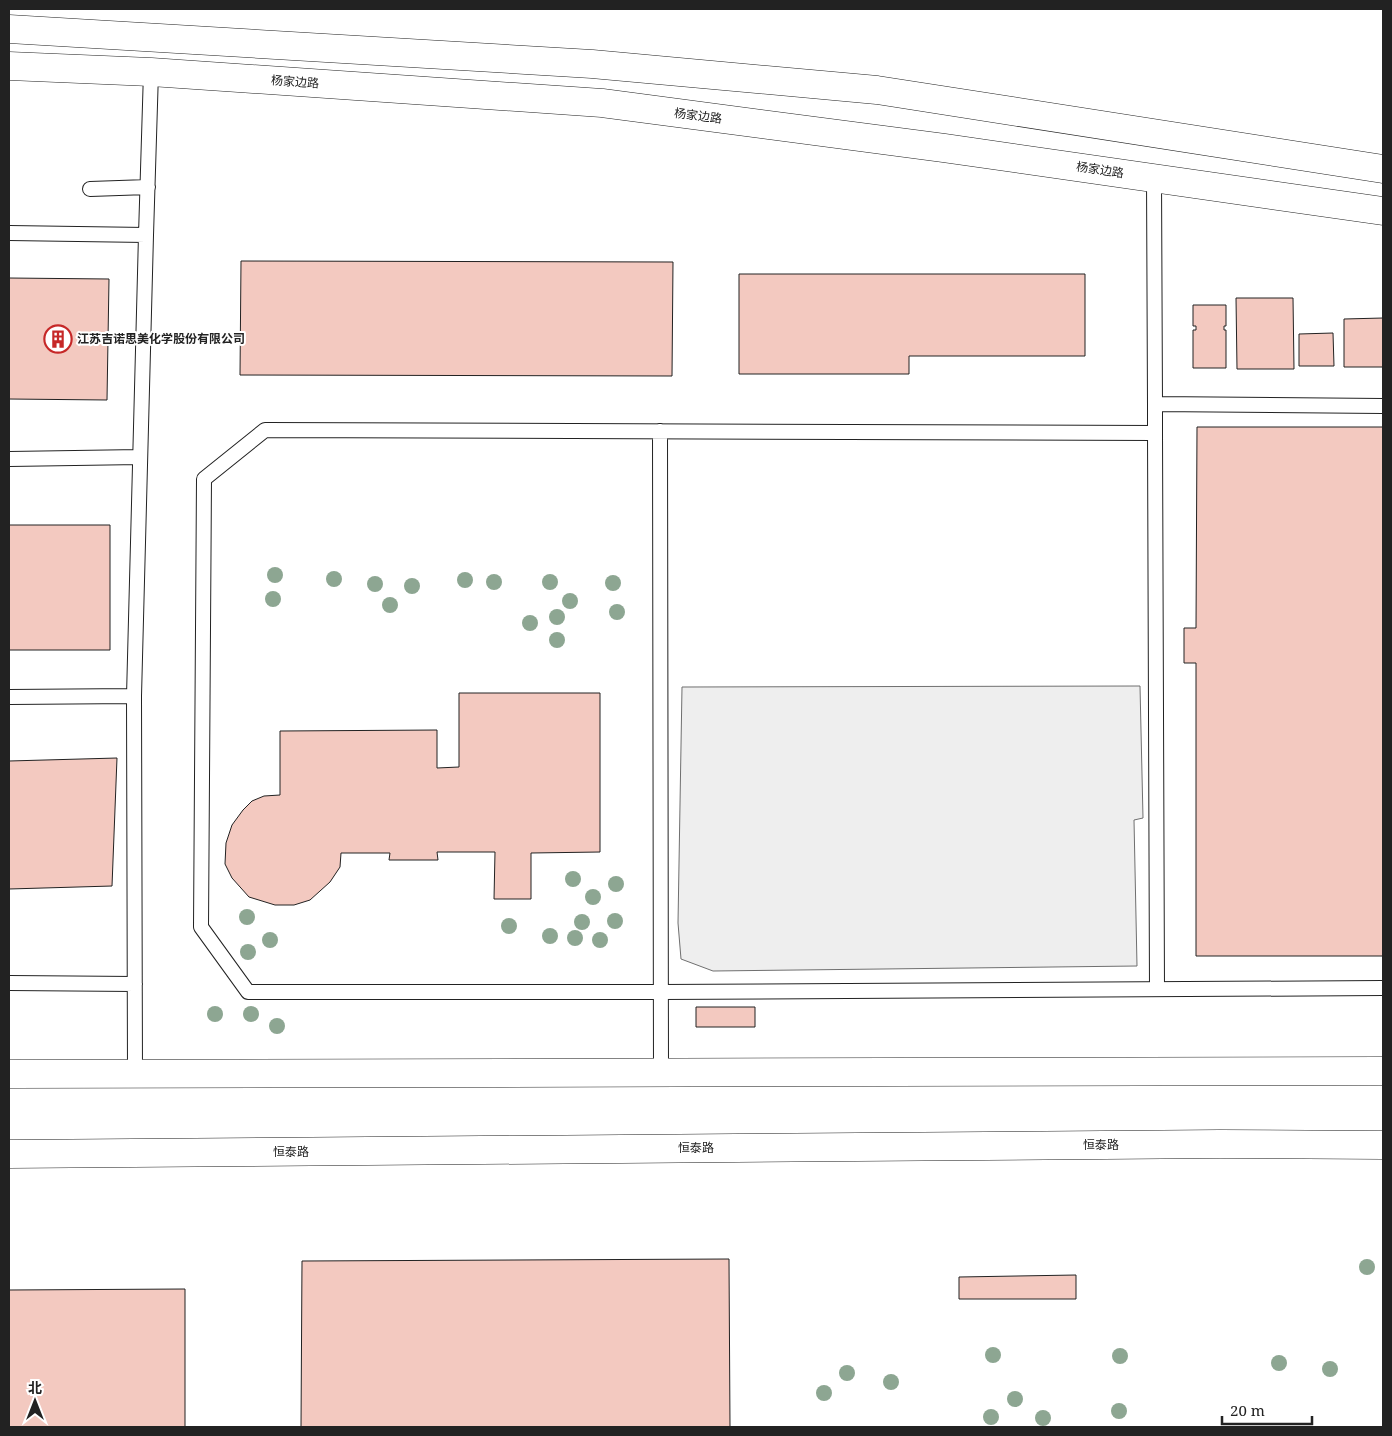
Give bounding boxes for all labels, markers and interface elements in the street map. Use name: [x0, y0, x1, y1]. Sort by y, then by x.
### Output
street label: 杨家边路: [270, 71, 320, 92]
street label: 杨家边路: [673, 104, 723, 127]
street label: 杨家边路: [1075, 158, 1125, 181]
building icon: 江苏吉诺思美化学股份有限公司: [43, 324, 73, 354]
place label: 江苏吉诺思美化学股份有限公司: [77, 330, 245, 347]
street label: 恒泰路: [1083, 1136, 1119, 1153]
street label: 恒泰路: [678, 1139, 714, 1156]
street label: 恒泰路: [273, 1143, 309, 1160]
north arrow: [10, 1376, 60, 1426]
text: 北: [28, 1378, 42, 1397]
scale bar: [1222, 1394, 1312, 1426]
text: 20 m: [1230, 1400, 1265, 1420]

